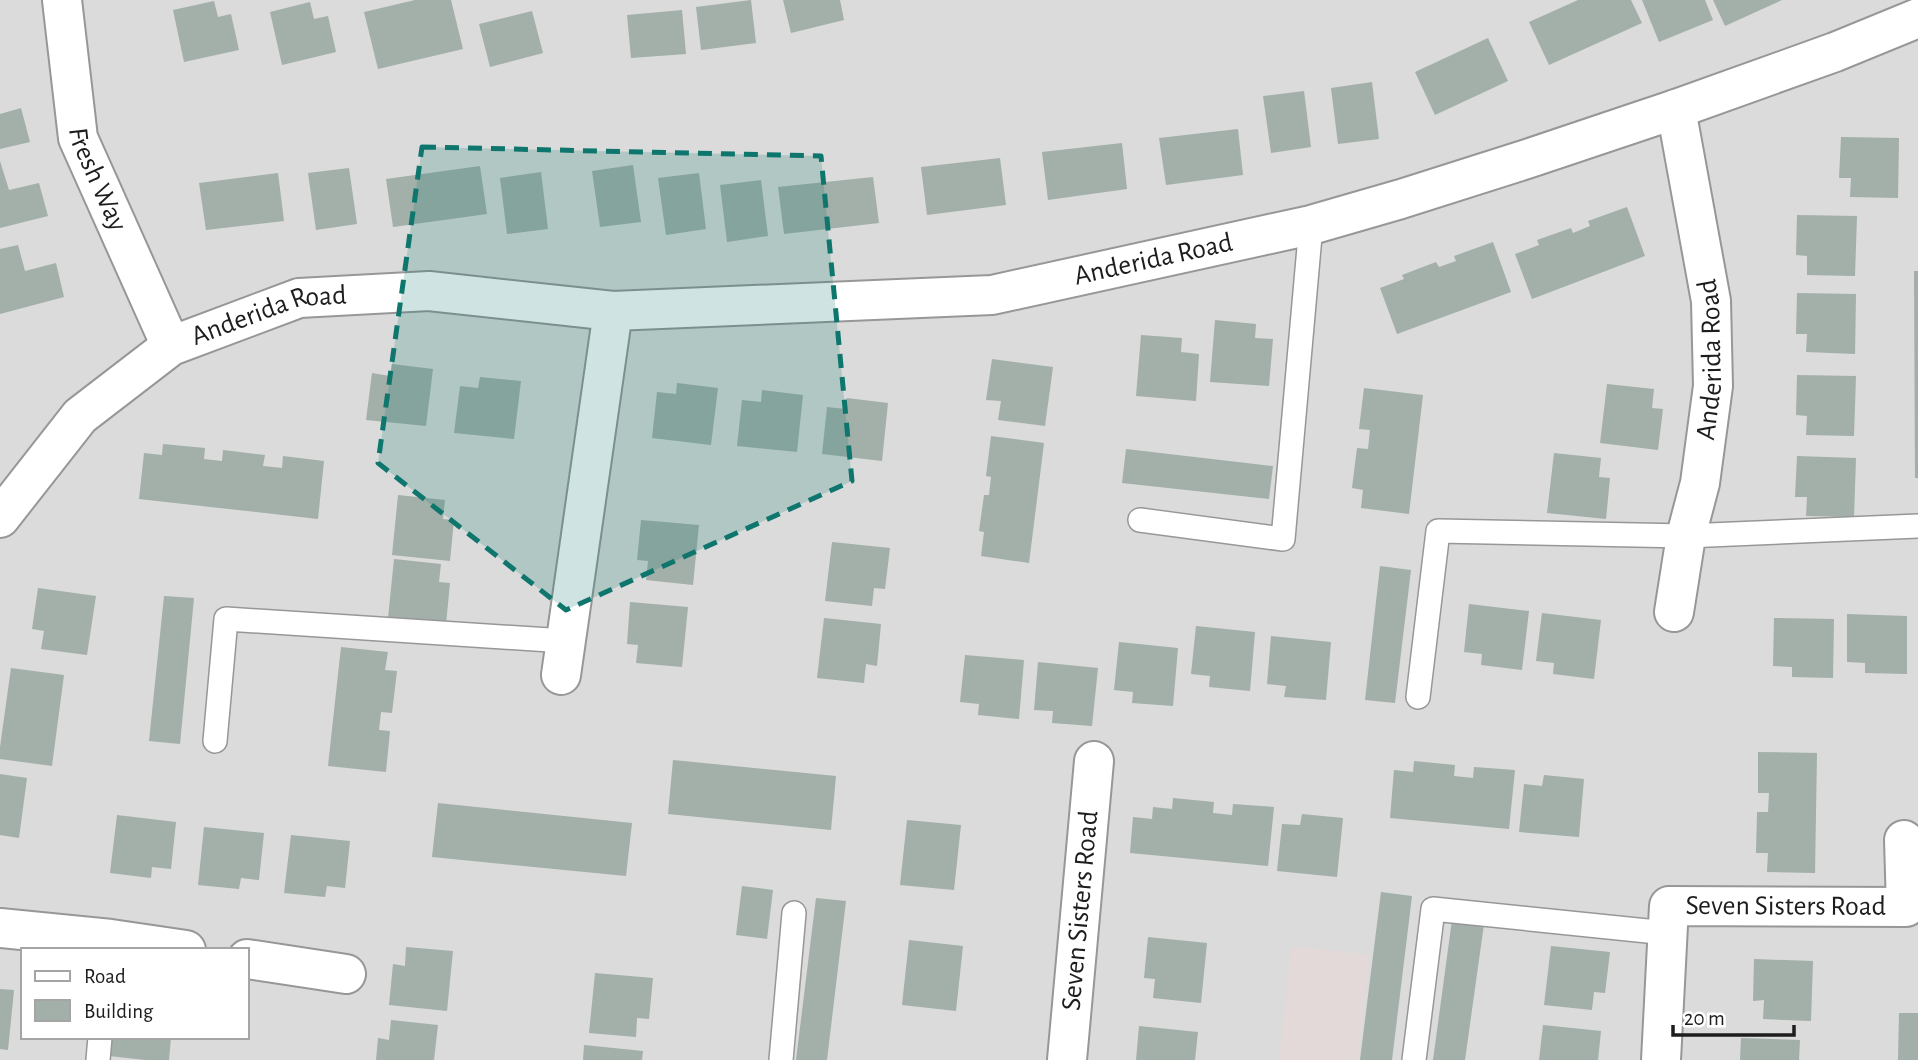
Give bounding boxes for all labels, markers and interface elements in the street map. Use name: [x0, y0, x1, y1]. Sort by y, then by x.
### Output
street label: Fresh Way: [63, 126, 132, 235]
street label: Anderida Road: [1072, 229, 1235, 291]
street label: Anderida Road: [1692, 277, 1727, 442]
street label: Anderida Road: [187, 281, 347, 351]
street label: Seven Sisters Road: [1058, 809, 1103, 1012]
street label: Seven Sisters Road: [1685, 892, 1886, 921]
legend: [21, 948, 248, 1039]
text: Road: [84, 966, 126, 987]
scale bar: [1673, 993, 1794, 1038]
text: Building: [84, 1001, 154, 1022]
text: 20 m: [1684, 1008, 1725, 1029]

